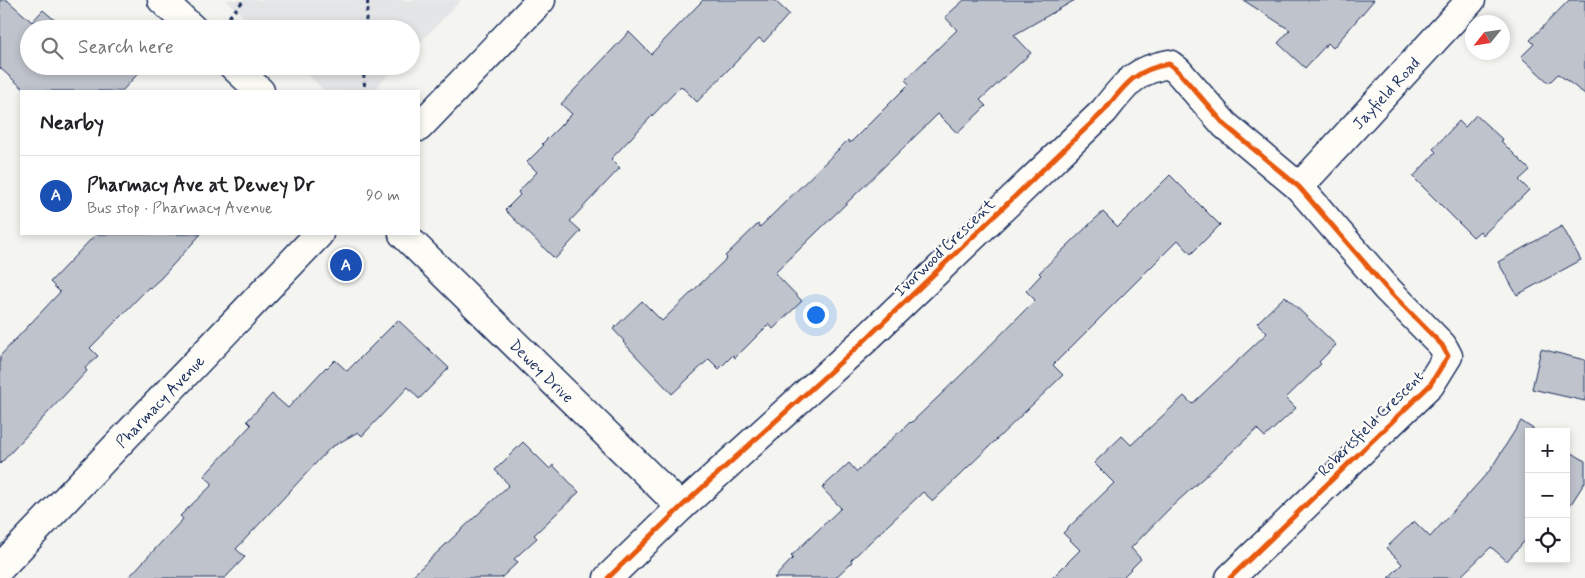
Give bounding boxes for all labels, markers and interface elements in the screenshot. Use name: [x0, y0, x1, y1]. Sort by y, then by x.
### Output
north arrow: [1465, 15, 1510, 60]
search box: [20, 20, 420, 75]
icon: search: [38, 34, 66, 62]
text: Search here: [78, 35, 174, 60]
street label: Jayfield Road: [1348, 53, 1425, 134]
text: Nearby: [40, 109, 104, 137]
text: Pharmacy Ave at Dewey Dr: [87, 173, 314, 198]
text: A: [51, 185, 61, 206]
text: 90 m: [366, 185, 400, 206]
street label: Ivorwood Crescent: [890, 194, 1000, 302]
text: Bus stop · Pharmacy Avenue: [87, 198, 273, 219]
pin: A: [330, 246, 362, 284]
your location: [803, 302, 829, 328]
street label: Dewey Drive: [504, 335, 578, 408]
street label: Pharmacy Avenue: [111, 351, 210, 453]
street label: Robertsfield Crescent: [1314, 367, 1429, 482]
map controls: [1525, 428, 1570, 563]
button: +: [1525, 428, 1570, 473]
button: −: [1525, 473, 1570, 518]
button: locate: [1525, 518, 1570, 563]

